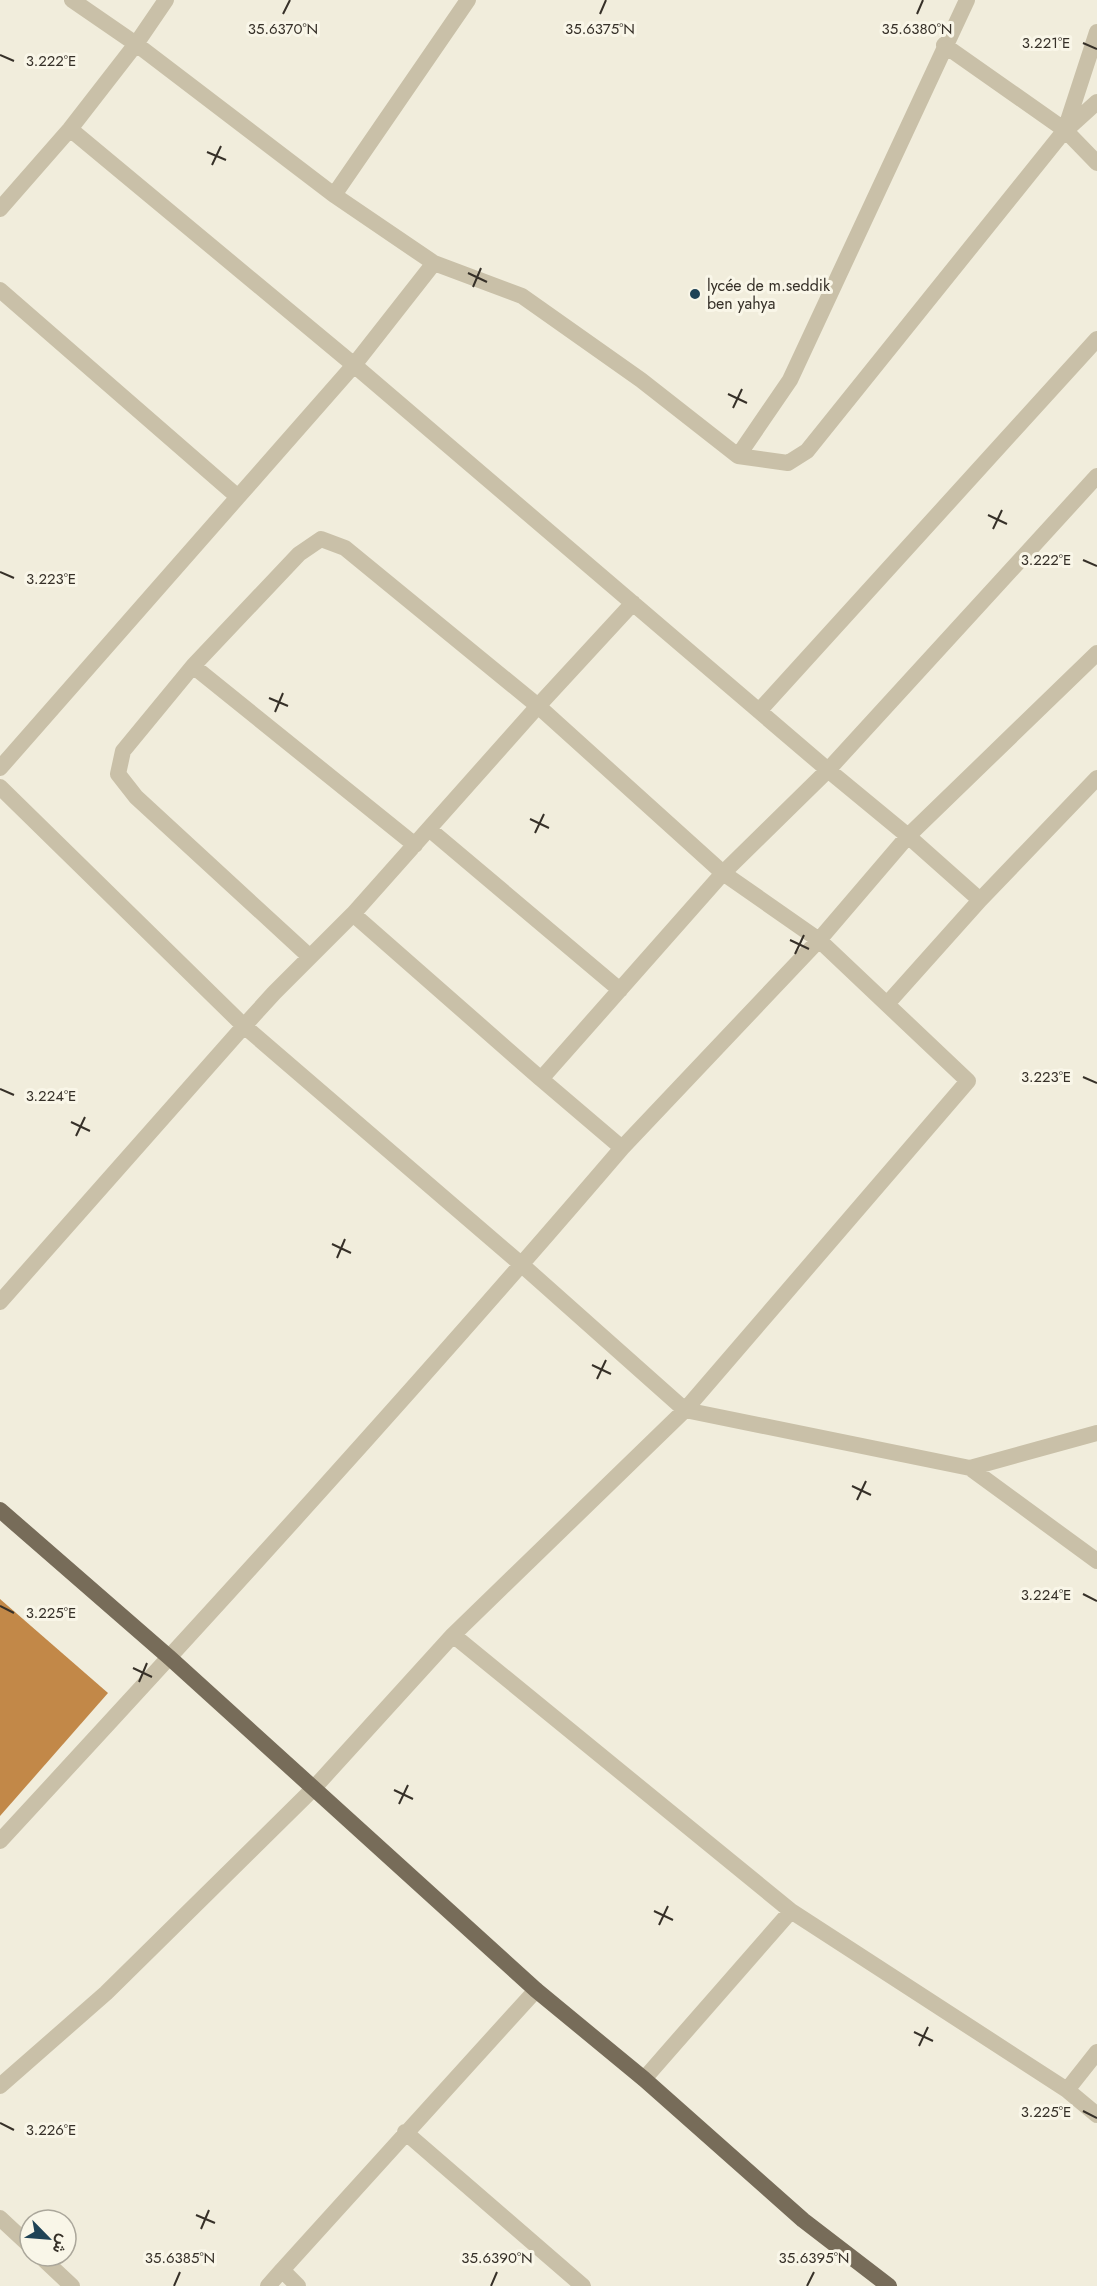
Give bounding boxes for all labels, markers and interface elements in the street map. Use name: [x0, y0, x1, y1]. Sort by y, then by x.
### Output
text: 35.6370°N: [248, 18, 318, 40]
text: 35.6375°N: [565, 18, 635, 40]
text: 35.6380°N: [882, 18, 952, 40]
text: 3.221°E: [1022, 32, 1070, 54]
text: 3.222°E: [26, 50, 76, 72]
place label: lycée de m.seddik ben yahya: [707, 274, 831, 315]
marker: lycée de m.seddik ben yahya: [688, 287, 702, 301]
text: 3.222°E: [1021, 549, 1071, 571]
text: 3.223°E: [26, 568, 76, 590]
text: 3.223°E: [1021, 1066, 1071, 1088]
text: 3.224°E: [26, 1085, 76, 1107]
text: 3.224°E: [1021, 1584, 1071, 1606]
text: 3.225°E: [26, 1602, 76, 1624]
text: 3.225°E: [1021, 2101, 1071, 2123]
text: 3.226°E: [26, 2119, 76, 2141]
north arrow: [18, 2208, 78, 2268]
text: ش: [47, 2231, 76, 2258]
text: 35.6385°N: [145, 2247, 215, 2269]
text: 35.6390°N: [461, 2247, 533, 2269]
text: 35.6395°N: [779, 2247, 849, 2269]

